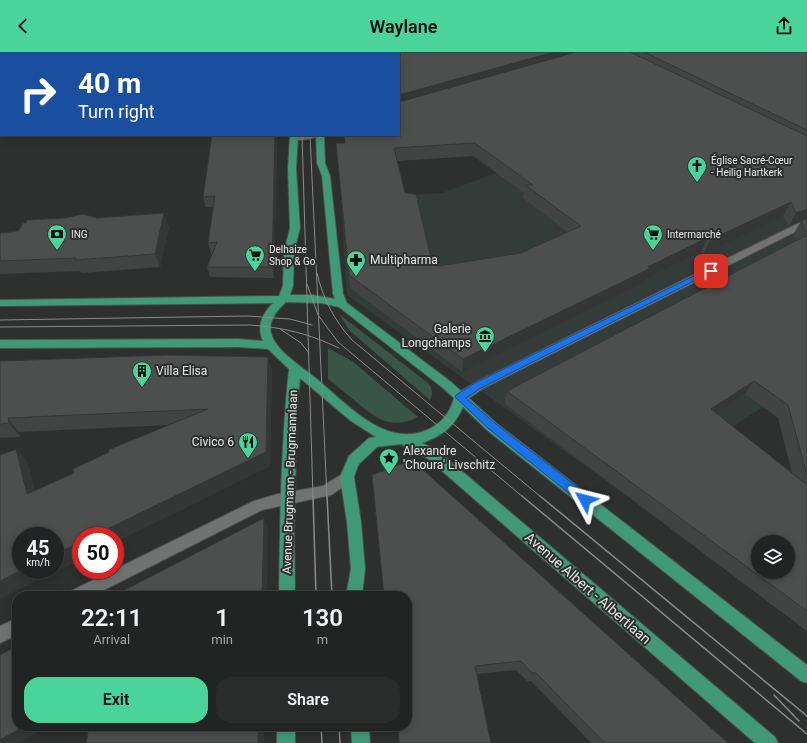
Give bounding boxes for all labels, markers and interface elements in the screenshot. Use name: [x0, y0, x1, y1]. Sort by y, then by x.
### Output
icon: back: [12, 15, 34, 37]
icon: share: [773, 15, 795, 37]
text: Waylane: [369, 16, 438, 37]
text: 40 m: [78, 67, 141, 100]
icon: right: [12, 68, 64, 120]
text: Turn right: [78, 101, 155, 122]
place label: Église Sacré-Cœur - Heilig Hartkerk: [711, 154, 793, 178]
church icon: Église Sacré-Cœur - Heilig Hartkerk: [686, 155, 708, 183]
bank icon: ING: [46, 223, 68, 251]
supermarket icon: Intermarché: [642, 223, 664, 251]
place label: ING: [71, 229, 88, 240]
place label: Intermarché: [667, 229, 721, 240]
supermarket icon: Delhaize Shop & Go: [244, 244, 266, 272]
place label: Delhaize Shop & Go: [269, 244, 316, 267]
pharmacy icon: Multipharma: [345, 249, 367, 277]
place label: Multipharma: [370, 253, 438, 267]
pin: [694, 254, 728, 288]
icon: arrive: [700, 260, 722, 282]
place label: Galerie Longchamps: [401, 322, 471, 350]
museum icon: Galerie Longchamps: [474, 325, 496, 353]
building icon: Villa Elisa: [131, 360, 153, 388]
place label: Villa Elisa: [156, 364, 207, 378]
street label: Avenue Brugmann - Brugmannlaan: [280, 390, 300, 574]
restaurant icon: Civico 6: [237, 431, 259, 459]
place label: Civico 6: [192, 435, 234, 449]
place label: Alexandre 'Choura' Livschitz: [403, 444, 495, 472]
place icon: Alexandre 'Choura' Livschitz: [378, 447, 400, 475]
position arrow: [564, 479, 606, 521]
speed limit sign: 50: [72, 527, 124, 579]
street label: Avenue Albert - Albertlaan: [522, 529, 654, 647]
map controls: [751, 535, 795, 579]
button: layers: [751, 535, 795, 579]
text: 45: [27, 536, 49, 560]
text: km/h: [26, 557, 50, 568]
text: 22:11: [81, 604, 142, 632]
text: 1: [215, 604, 229, 632]
text: 130: [302, 604, 343, 632]
text: Arrival: [93, 632, 130, 647]
text: min: [211, 632, 233, 647]
text: m: [317, 632, 328, 647]
button: Exit: [24, 677, 208, 723]
button: Share: [216, 677, 400, 723]

